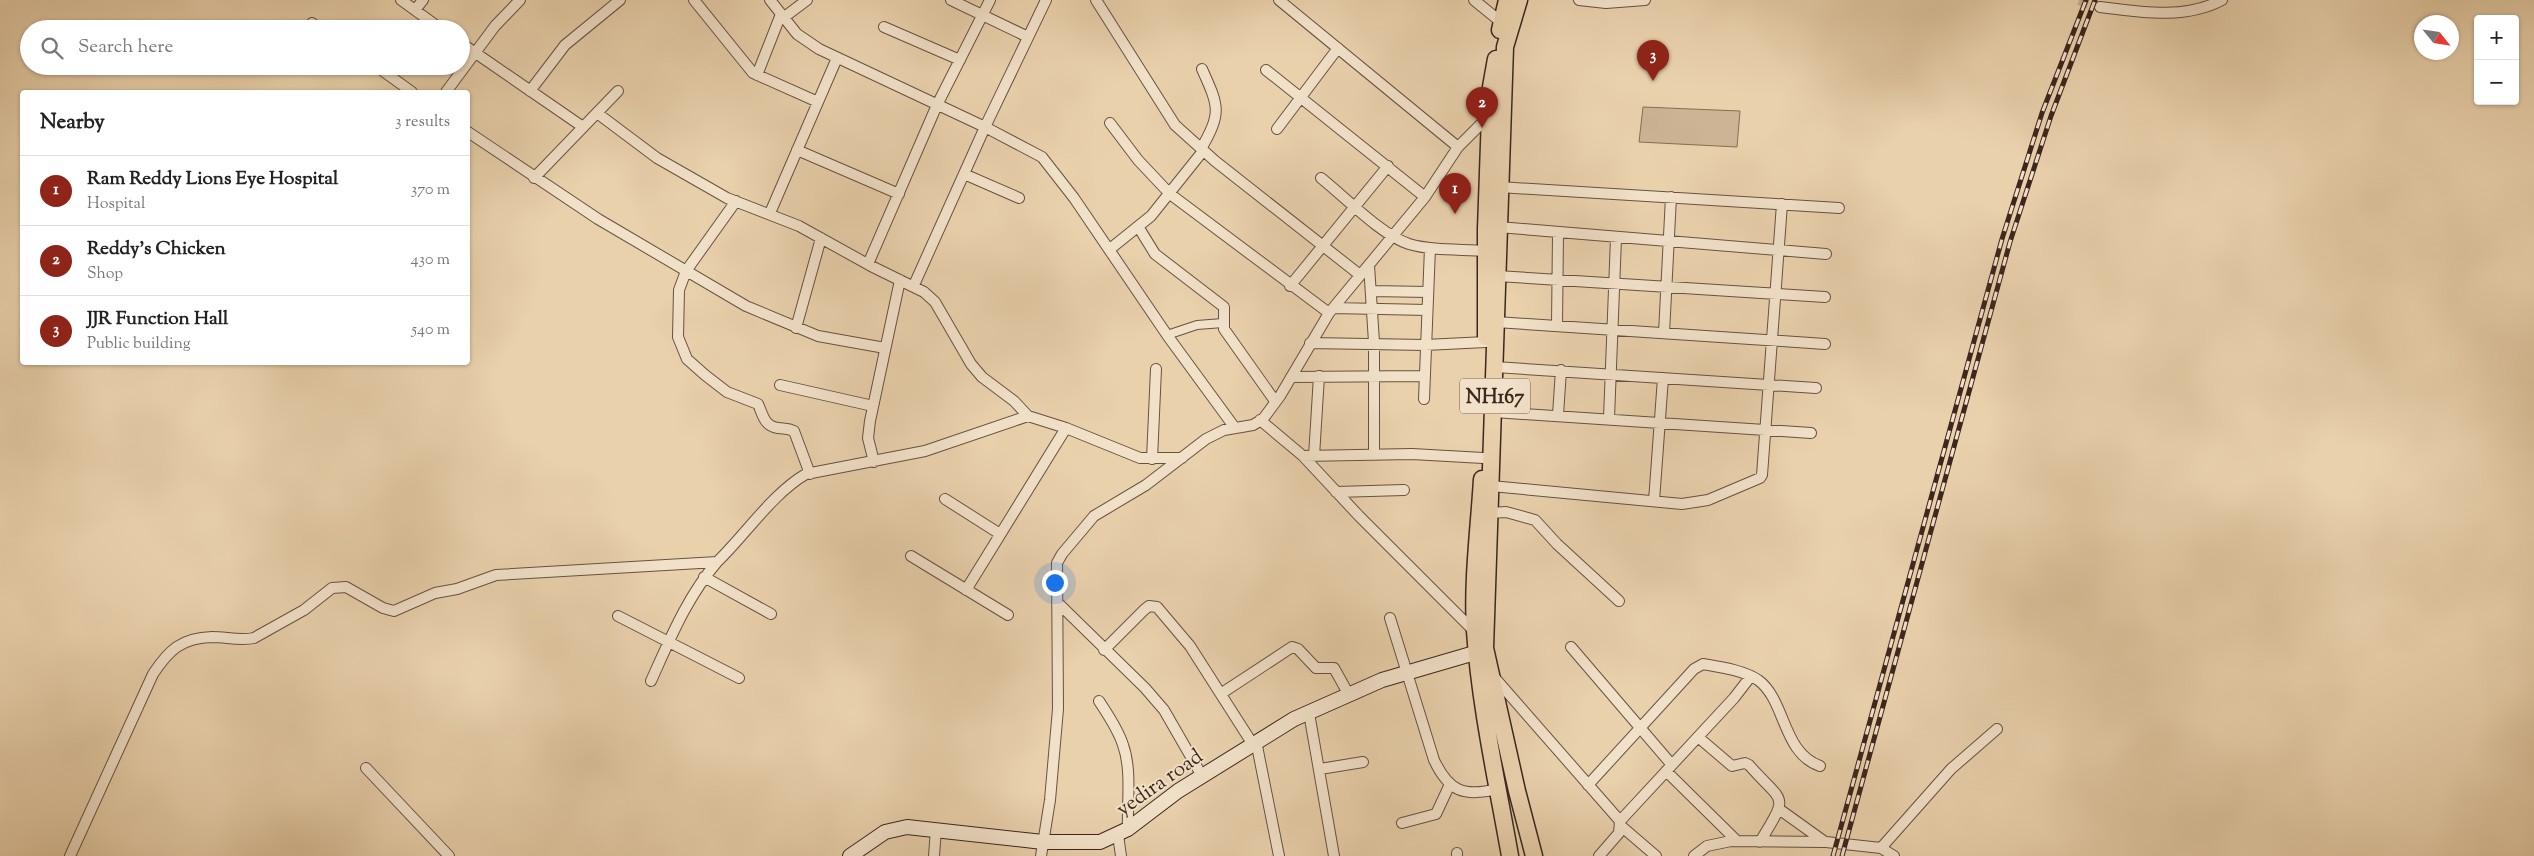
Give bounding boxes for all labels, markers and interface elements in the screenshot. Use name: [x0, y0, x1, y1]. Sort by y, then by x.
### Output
north arrow: [2414, 15, 2459, 60]
map controls: [2474, 15, 2519, 105]
button: +: [2474, 15, 2519, 60]
search box: [20, 20, 470, 75]
icon: search: [38, 34, 66, 62]
text: Search here: [78, 34, 173, 61]
pin: 3: [1637, 40, 1669, 81]
button: −: [2474, 60, 2519, 105]
pin: 2: [1466, 87, 1498, 128]
text: Nearby: [40, 108, 105, 138]
text: 3 results: [395, 111, 450, 134]
text: Ram Reddy Lions Eye Hospital: [87, 166, 338, 193]
pin: 1: [1439, 173, 1471, 214]
text: 1: [53, 179, 59, 202]
text: 370 m: [411, 179, 450, 202]
text: Hospital: [87, 193, 145, 216]
text: Reddy's Chicken: [87, 236, 226, 263]
text: 2: [52, 249, 60, 272]
text: 430 m: [411, 249, 450, 272]
text: Shop: [87, 263, 123, 286]
text: JJR Function Hall: [87, 306, 228, 333]
text: 3: [53, 319, 59, 342]
text: 540 m: [412, 319, 450, 342]
text: Public building: [87, 333, 191, 356]
road number: NH167: [1460, 378, 1530, 414]
your location: [1042, 570, 1068, 596]
street label: yedira road: [1110, 743, 1210, 825]

